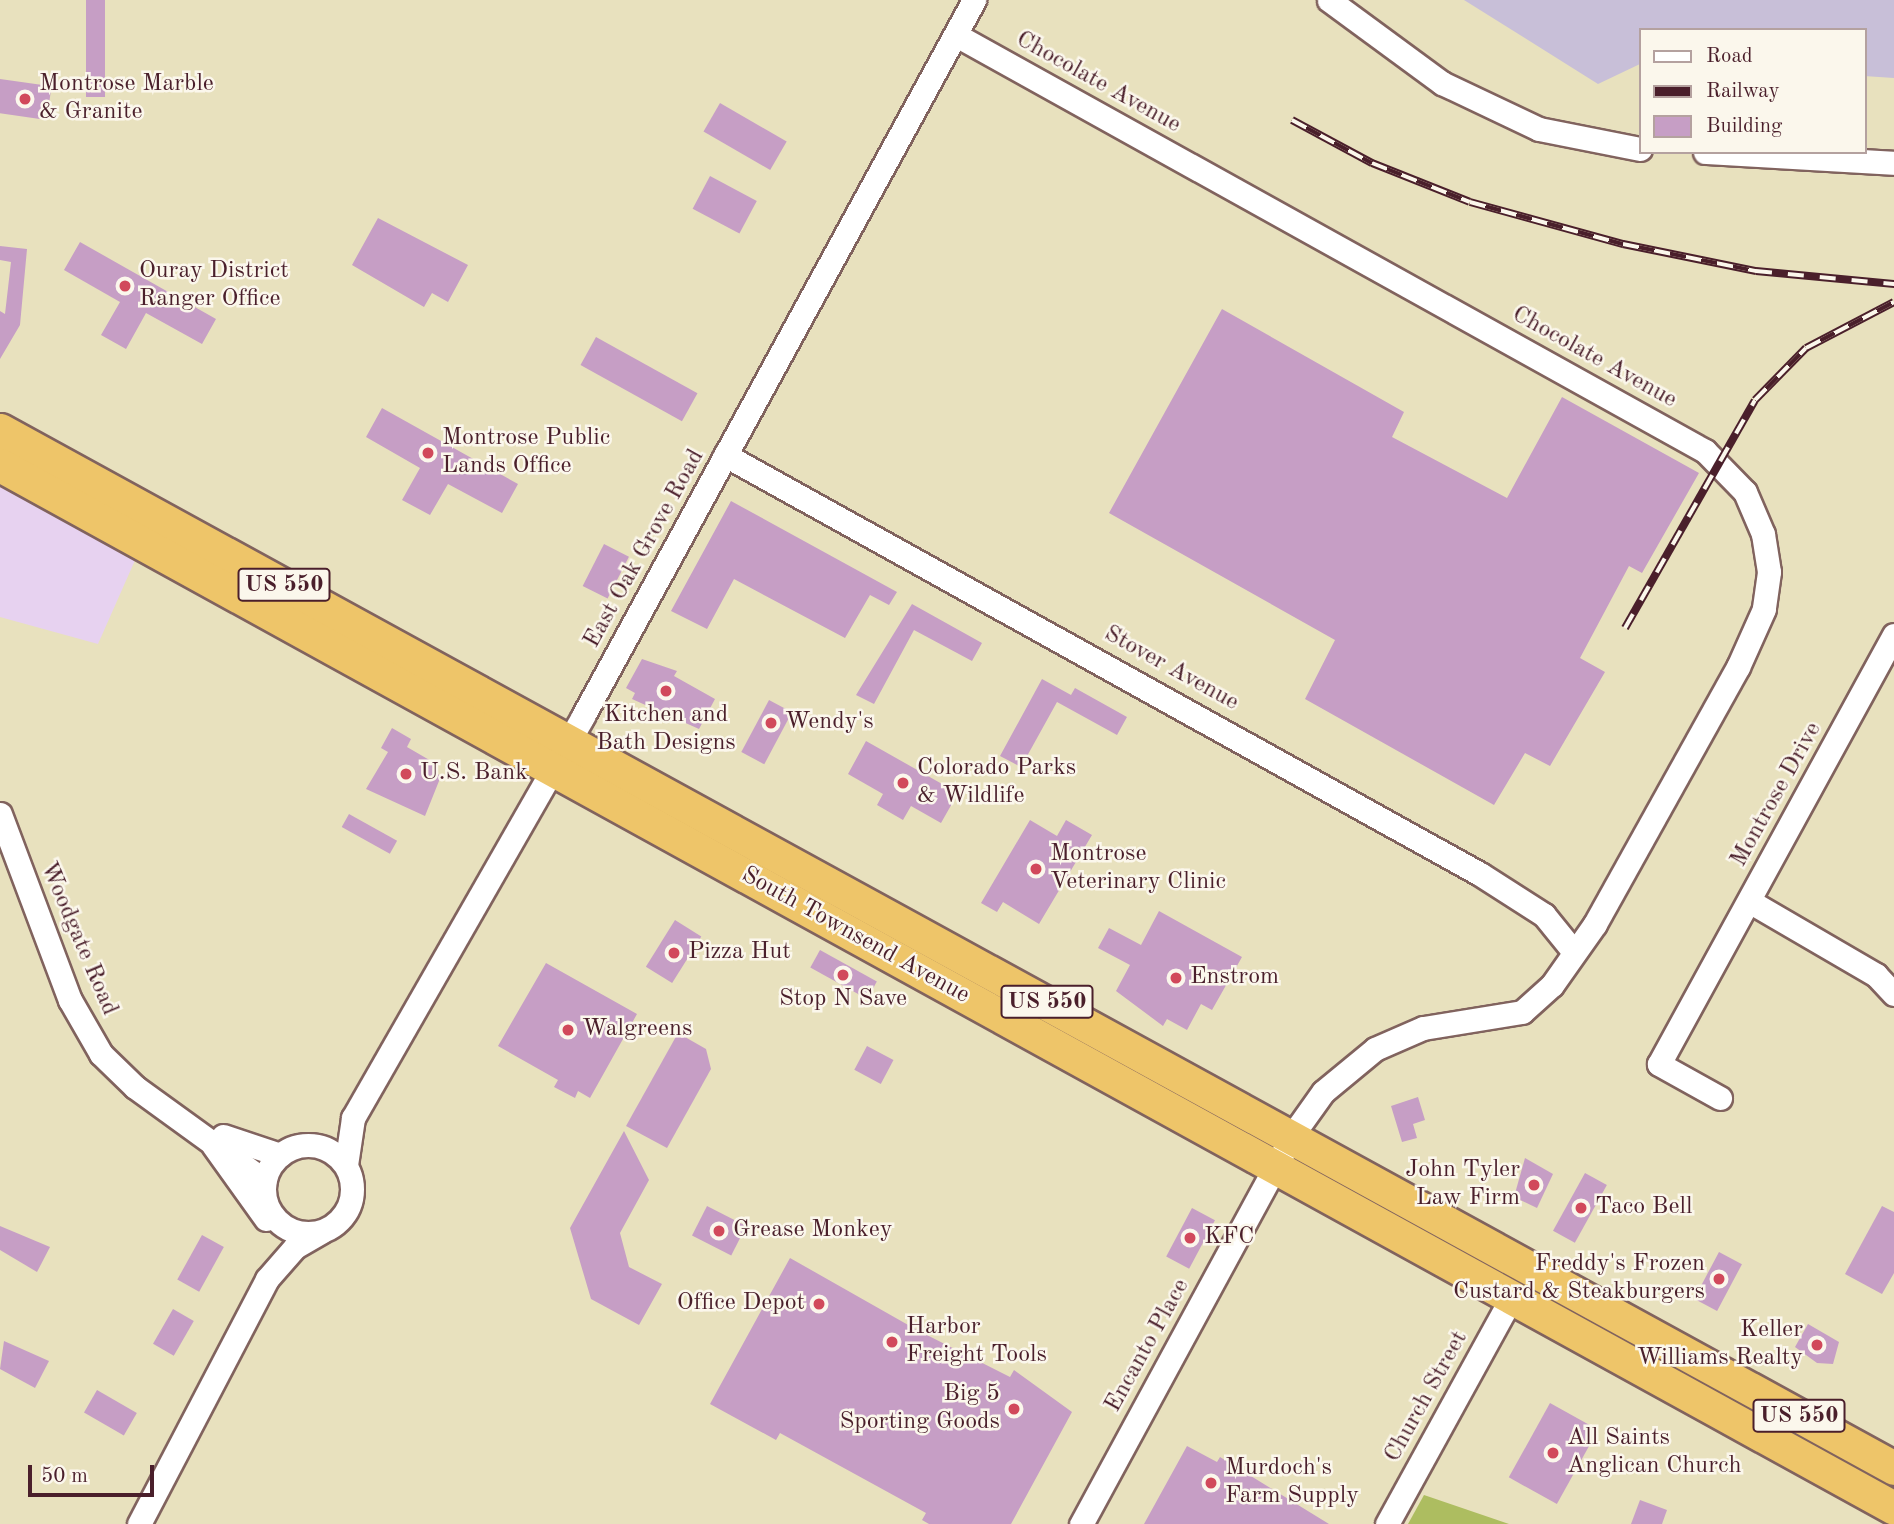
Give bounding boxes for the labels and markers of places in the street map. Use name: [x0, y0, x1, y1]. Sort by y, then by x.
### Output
place label: Montrose Marble & Granite: [39, 71, 214, 127]
marker: Montrose Marble & Granite: [17, 91, 33, 107]
place label: Ouray District Ranger Office: [139, 258, 289, 314]
marker: Ouray District Ranger Office: [117, 278, 133, 294]
place label: Montrose Public Lands Office: [442, 425, 610, 481]
marker: Montrose Public Lands Office: [420, 445, 436, 461]
marker: Kitchen and Bath Designs: [658, 683, 674, 699]
place label: Kitchen and Bath Designs: [596, 702, 736, 758]
place label: Wendy's: [785, 709, 874, 737]
marker: Wendy's: [763, 715, 779, 731]
place label: Colorado Parks & Wildlife: [917, 755, 1076, 811]
place label: U.S. Bank: [420, 760, 528, 788]
marker: U.S. Bank: [398, 766, 414, 782]
marker: Colorado Parks & Wildlife: [895, 775, 911, 791]
place label: Montrose Veterinary Clinic: [1050, 841, 1226, 897]
marker: Montrose Veterinary Clinic: [1028, 861, 1044, 877]
place label: Pizza Hut: [688, 939, 791, 967]
marker: Pizza Hut: [666, 945, 682, 961]
place label: Enstrom: [1190, 964, 1279, 992]
marker: Stop N Save: [835, 967, 851, 983]
marker: Enstrom: [1168, 970, 1184, 986]
place label: Stop N Save: [779, 986, 907, 1014]
place label: Walgreens: [582, 1016, 692, 1044]
marker: Walgreens: [560, 1022, 576, 1038]
place label: John Tyler Law Firm: [1405, 1157, 1520, 1213]
marker: John Tyler Law Firm: [1526, 1177, 1542, 1193]
place label: Taco Bell: [1595, 1194, 1692, 1222]
marker: Taco Bell: [1573, 1200, 1589, 1216]
place label: Grease Monkey: [733, 1217, 892, 1245]
marker: Grease Monkey: [711, 1223, 727, 1239]
place label: KFC: [1204, 1224, 1254, 1252]
marker: KFC: [1182, 1230, 1198, 1246]
place label: Freddy's Frozen Custard & Steakburgers: [1453, 1251, 1705, 1307]
marker: Freddy's Frozen Custard & Steakburgers: [1711, 1271, 1727, 1287]
place label: Office Depot: [677, 1290, 805, 1318]
marker: Office Depot: [811, 1296, 827, 1312]
place label: Harbor Freight Tools: [906, 1314, 1047, 1370]
place label: Keller Williams Realty: [1637, 1317, 1803, 1373]
marker: Harbor Freight Tools: [884, 1334, 900, 1350]
marker: Keller Williams Realty: [1809, 1337, 1825, 1353]
place label: Big 5 Sporting Goods: [839, 1381, 1000, 1437]
marker: Big 5 Sporting Goods: [1006, 1401, 1022, 1417]
place label: All Saints Anglican Church: [1567, 1425, 1742, 1481]
marker: All Saints Anglican Church: [1545, 1445, 1561, 1461]
place label: Murdoch's Farm Supply: [1225, 1455, 1359, 1511]
marker: Murdoch's Farm Supply: [1203, 1475, 1219, 1491]

